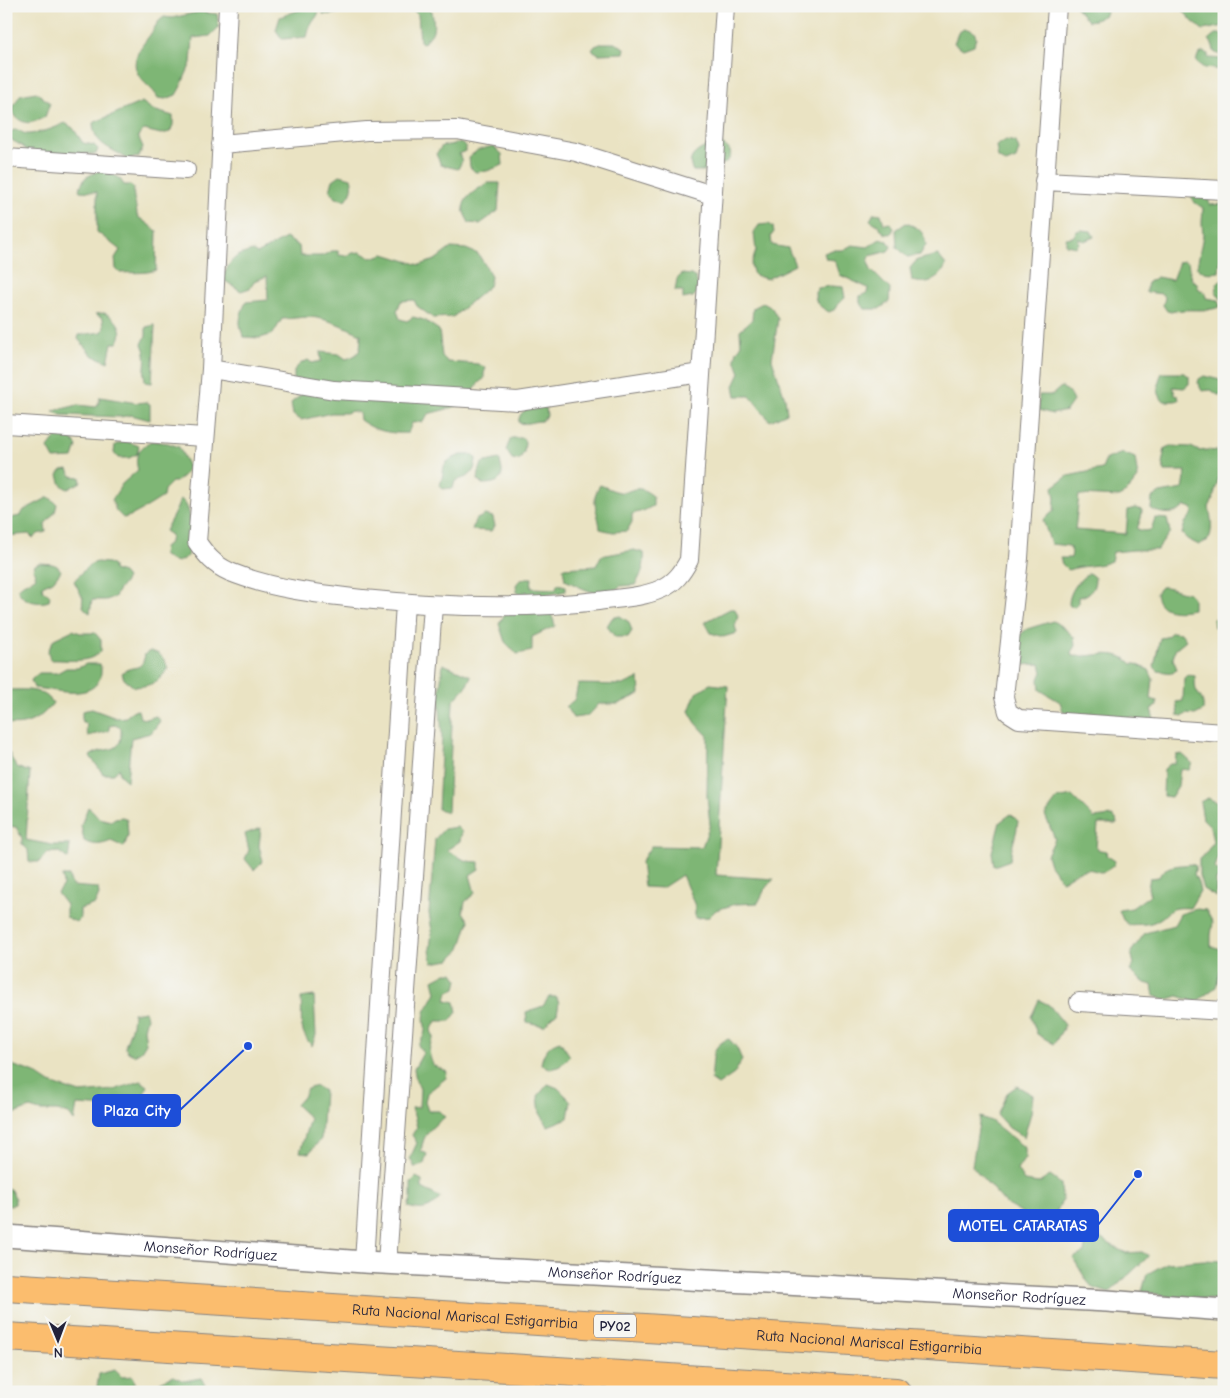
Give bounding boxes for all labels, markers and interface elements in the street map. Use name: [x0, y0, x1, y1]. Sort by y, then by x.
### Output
callout: Plaza City: [93, 1095, 180, 1126]
text: Plaza City: [103, 1102, 171, 1120]
callout: MOTEL CATARATAS: [949, 1210, 1098, 1241]
text: MOTEL CATARATAS: [959, 1217, 1087, 1235]
street label: Monseñor Rodríguez: [143, 1237, 278, 1265]
street label: Monseñor Rodríguez: [548, 1263, 682, 1288]
street label: Monseñor Rodríguez: [952, 1284, 1087, 1309]
street label: Ruta Nacional Mariscal Estigarribia: [352, 1300, 579, 1333]
road number: PY02: [594, 1314, 636, 1338]
north arrow: [32, 1316, 82, 1366]
street label: Ruta Nacional Mariscal Estigarribia: [756, 1326, 983, 1358]
text: N: [54, 1344, 63, 1361]

